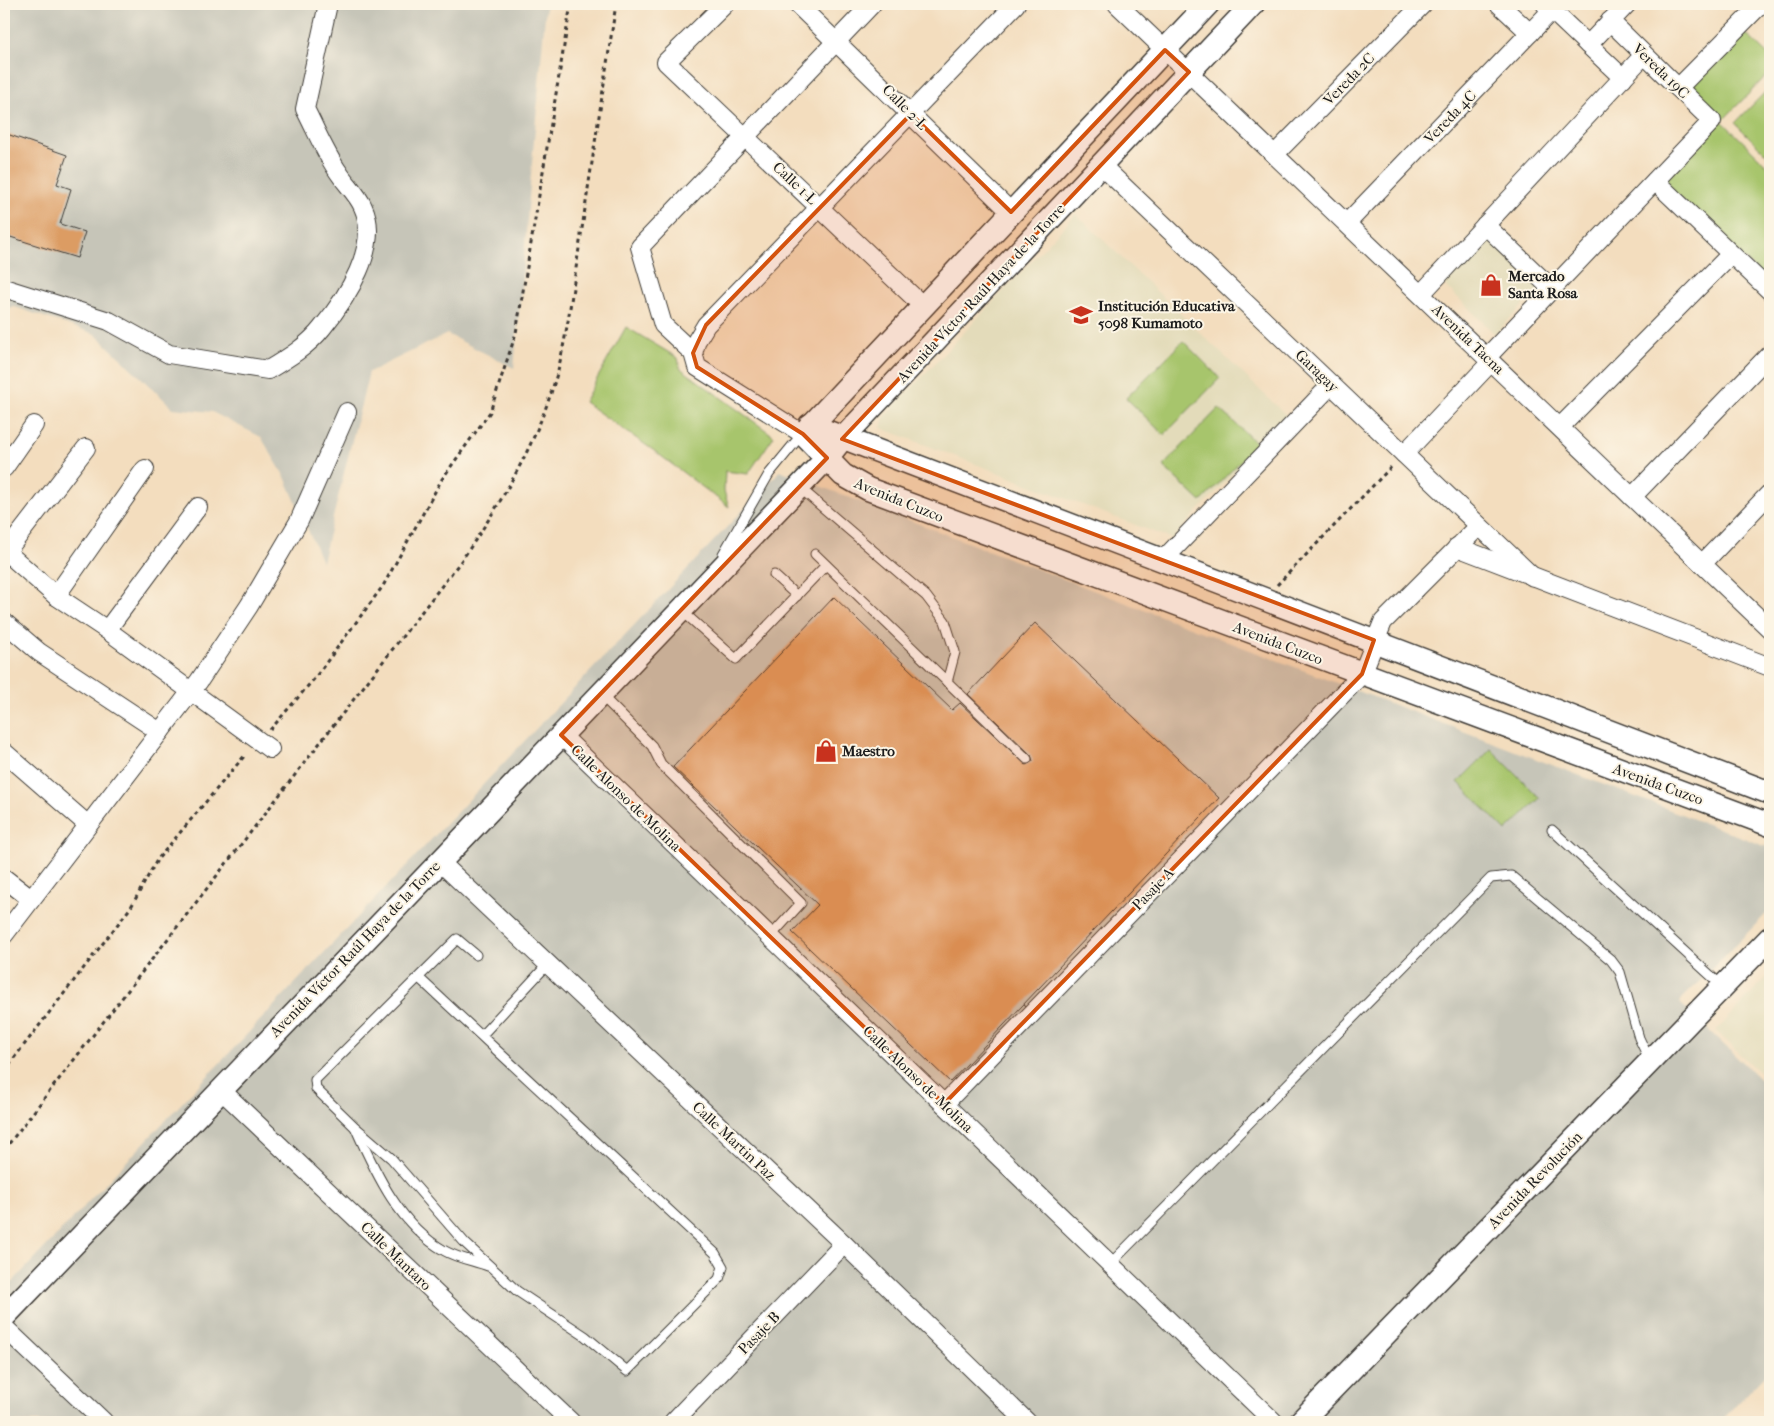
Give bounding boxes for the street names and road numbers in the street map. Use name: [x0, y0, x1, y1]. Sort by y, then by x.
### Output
street label: Vereda 19C: [1628, 39, 1693, 102]
street label: Vereda 2C: [1319, 49, 1378, 110]
street label: Calle 2-L: [879, 81, 931, 133]
street label: Vereda 4C: [1419, 87, 1480, 148]
street label: Calle 1-L: [769, 158, 821, 208]
street label: Avenida Víctor Raúl Haya de la Torre: [893, 199, 1069, 387]
street label: Avenida Tacna: [1427, 299, 1509, 379]
street label: Garagay: [1291, 346, 1343, 397]
street label: Avenida Cuzco: [851, 474, 947, 526]
street label: Avenida Cuzco: [1230, 617, 1326, 669]
street label: Calle Alonso de Molina: [567, 741, 686, 856]
street label: Avenida Cuzco: [1609, 759, 1706, 809]
street label: Avenida Víctor Raúl Haya de la Torre: [265, 857, 445, 1042]
street label: Pasaje A: [1128, 864, 1178, 914]
street label: Calle Alonso de Molina: [859, 1022, 978, 1137]
street label: Calle Martin Paz: [689, 1098, 780, 1184]
street label: Avenida Revolución: [1483, 1128, 1586, 1233]
street label: Calle Mantaro: [357, 1218, 435, 1294]
street label: Pasaje B: [734, 1308, 784, 1358]

